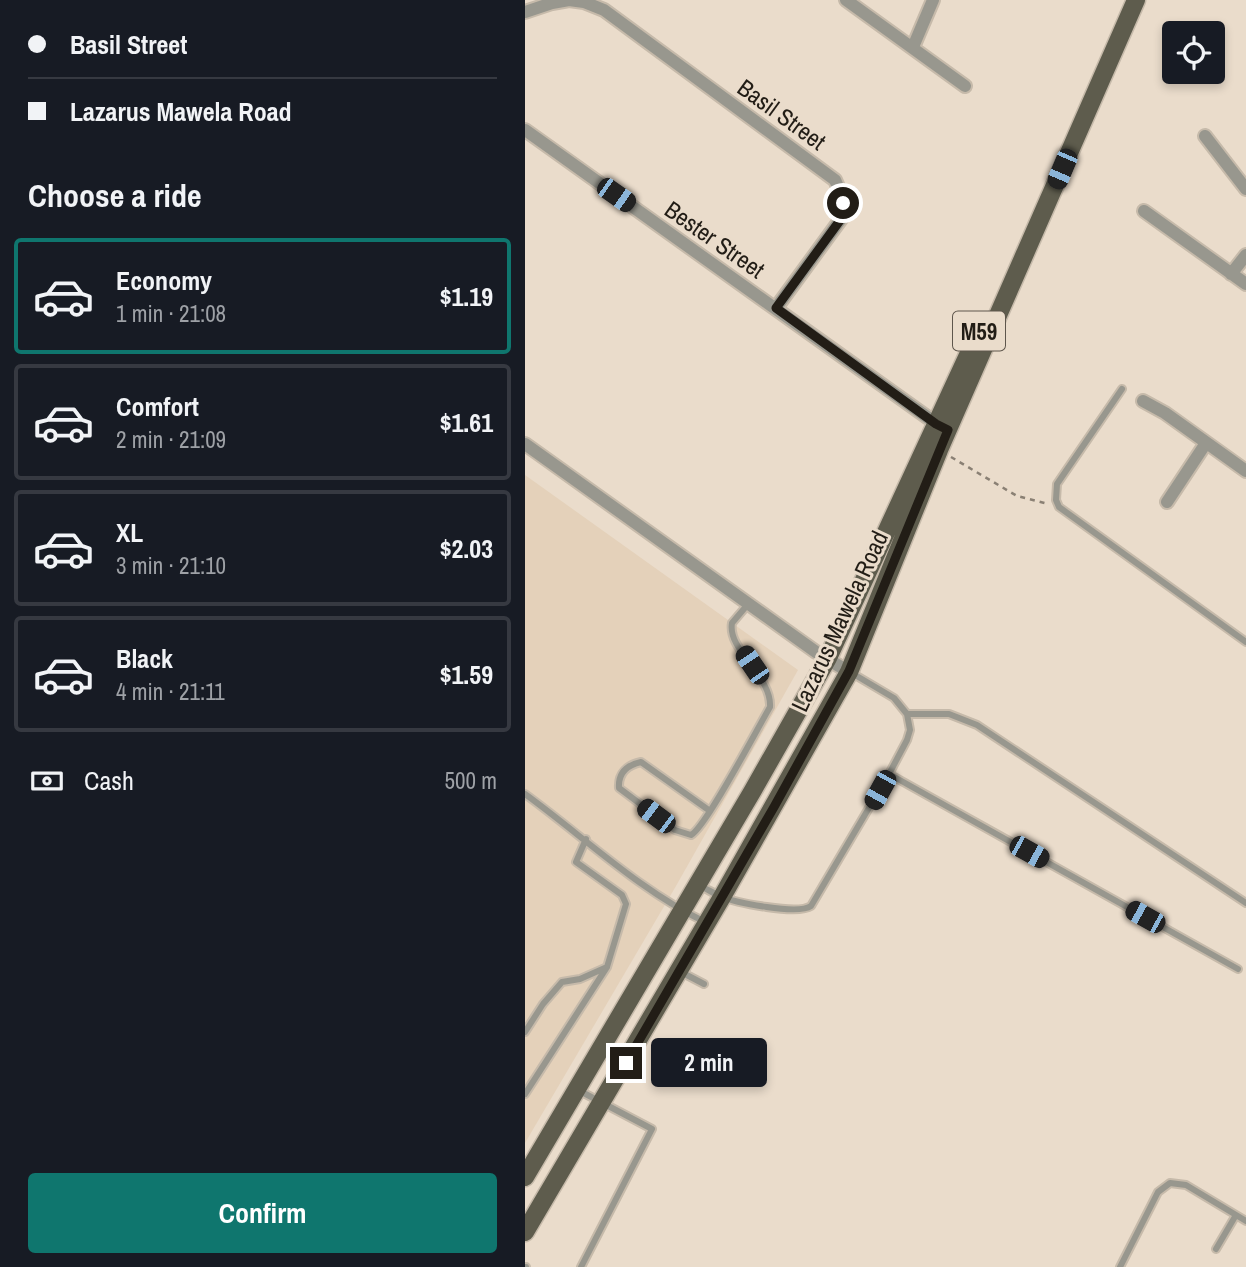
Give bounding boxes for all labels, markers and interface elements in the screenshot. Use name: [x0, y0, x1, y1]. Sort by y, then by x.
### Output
map controls: [1162, 21, 1225, 84]
button: locate: [1162, 21, 1225, 84]
text: Basil Street: [70, 27, 187, 62]
street label: Basil Street: [731, 71, 833, 157]
text: Lazarus Mawela Road: [70, 94, 292, 129]
car: [1045, 146, 1080, 192]
text: Choose a ride: [28, 174, 202, 217]
car: [593, 174, 640, 216]
route start: [827, 187, 859, 219]
street label: Bester Street: [659, 193, 772, 285]
text: Economy: [116, 263, 212, 298]
icon: car: [32, 265, 95, 328]
text: $1.19: [440, 279, 493, 314]
text: 1 min · 21:08: [116, 298, 226, 329]
road number: M59: [953, 312, 1005, 350]
text: Comfort: [116, 389, 199, 424]
icon: car: [32, 391, 95, 454]
text: $1.61: [440, 405, 493, 440]
text: 2 min · 21:09: [116, 424, 226, 455]
text: XL: [116, 515, 143, 550]
icon: car: [32, 517, 95, 580]
street label: Lazarus Mawela Road: [783, 526, 895, 716]
text: $2.03: [440, 531, 493, 566]
text: 3 min · 21:10: [116, 550, 226, 581]
text: Black: [116, 641, 173, 676]
car: [732, 642, 773, 688]
icon: car: [32, 643, 95, 706]
text: $1.59: [440, 657, 493, 692]
text: 4 min · 21:11: [116, 676, 225, 707]
icon: cash: [28, 762, 66, 800]
text: Cash: [84, 763, 134, 798]
text: 500 m: [445, 765, 497, 796]
car: [861, 767, 900, 813]
car: [633, 795, 680, 837]
car: [1006, 833, 1053, 871]
car: [1122, 898, 1169, 936]
callout: 2 min: [651, 1038, 766, 1088]
route end: [610, 1047, 642, 1079]
text: 2 min: [684, 1047, 734, 1078]
button: Confirm: [28, 1173, 497, 1253]

